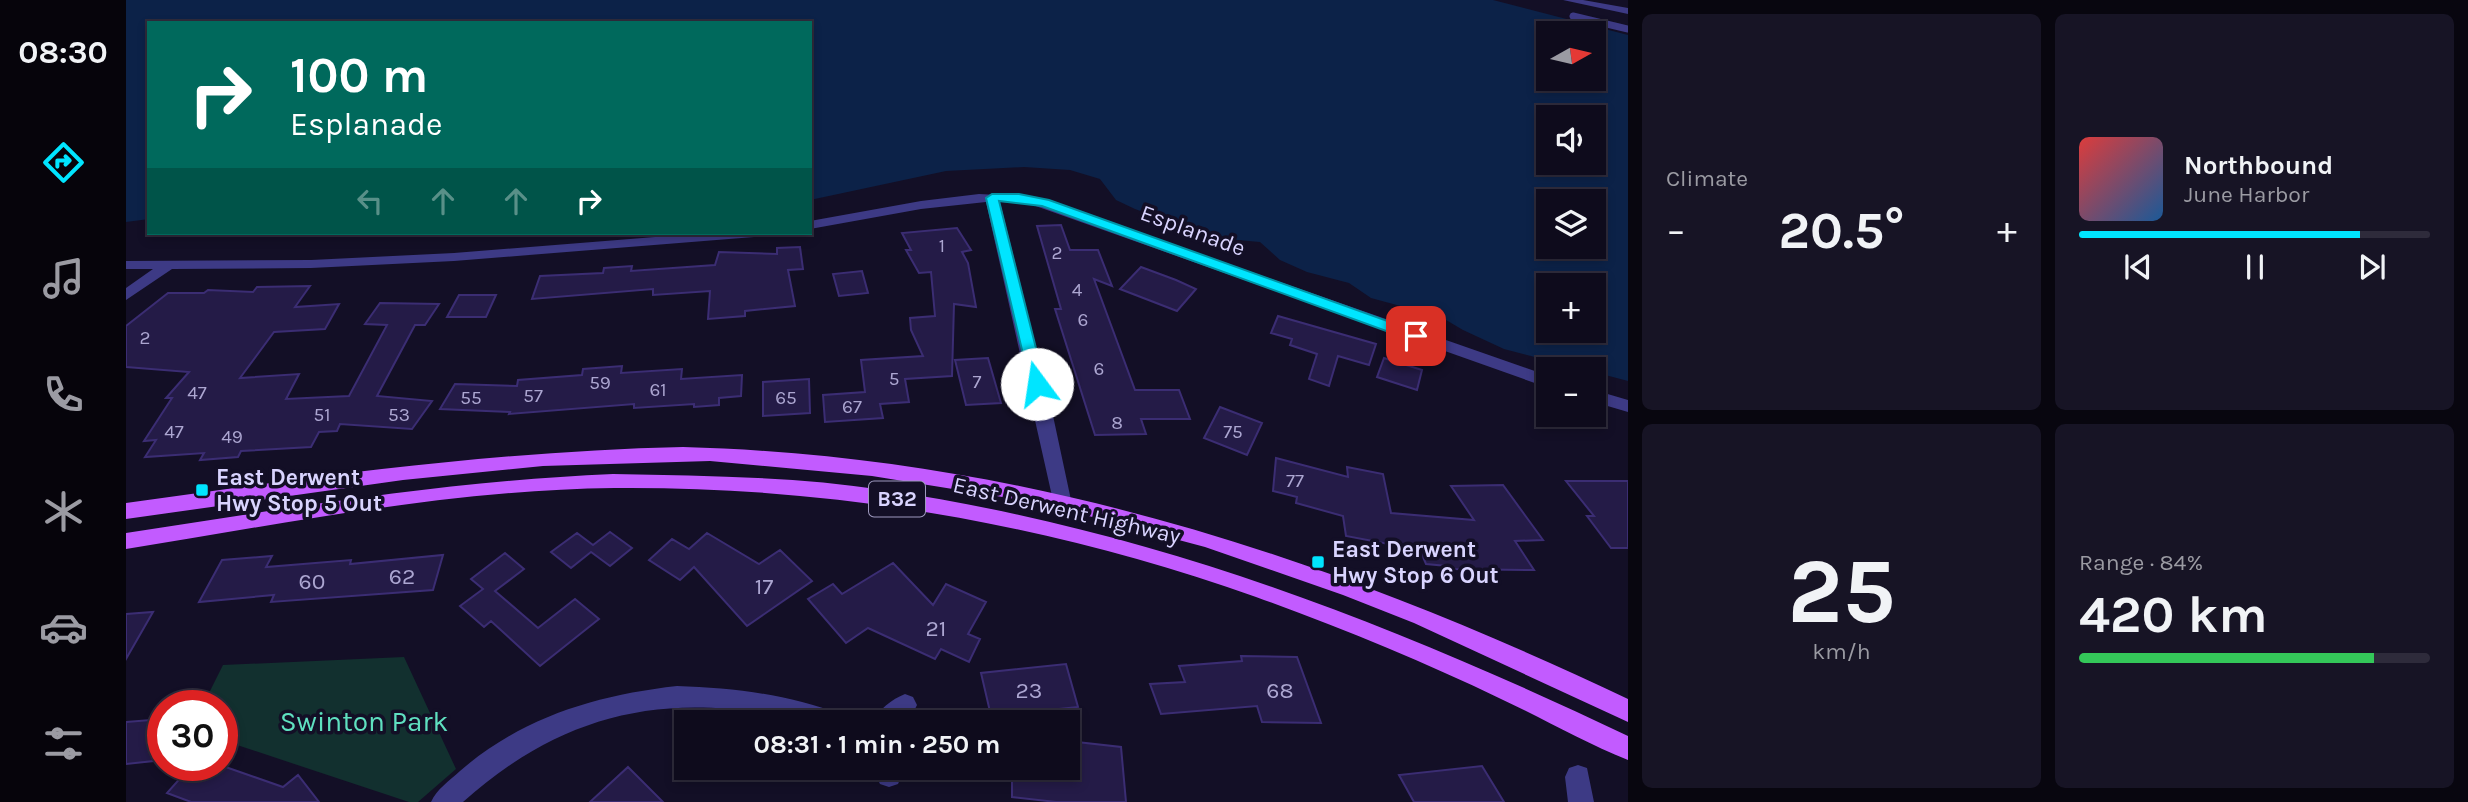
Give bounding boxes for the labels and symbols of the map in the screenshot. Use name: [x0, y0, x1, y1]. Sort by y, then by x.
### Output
north arrow: [1536, 21, 1606, 91]
street label: Esplanade: [1137, 199, 1249, 262]
house number: 1: [939, 235, 945, 257]
house number: 2: [1051, 242, 1063, 264]
house number: 4: [1072, 279, 1083, 301]
pin: [1386, 306, 1446, 366]
house number: 6: [1078, 309, 1088, 331]
house number: 2: [139, 327, 151, 349]
position arrow: [1000, 347, 1074, 421]
house number: 6: [1094, 358, 1104, 380]
house number: 5: [889, 368, 899, 390]
house number: 7: [973, 371, 982, 393]
house number: 59: [589, 372, 611, 394]
house number: 61: [649, 379, 667, 401]
house number: 47: [187, 382, 207, 404]
house number: 57: [523, 385, 543, 407]
house number: 55: [460, 387, 482, 409]
house number: 65: [775, 387, 797, 409]
house number: 67: [842, 396, 862, 418]
house number: 51: [313, 404, 331, 426]
house number: 53: [388, 404, 410, 426]
house number: 8: [1111, 412, 1123, 434]
house number: 47: [164, 421, 184, 443]
house number: 75: [1223, 421, 1243, 443]
house number: 49: [221, 426, 243, 448]
place label: East Derwent Hwy Stop 5 Out: [216, 464, 382, 517]
house number: 77: [1286, 470, 1304, 492]
street label: East Derwent Highway: [950, 471, 1184, 550]
marker: East Derwent Hwy Stop 5 Out: [194, 482, 210, 498]
road number: B32: [869, 482, 925, 516]
place label: East Derwent Hwy Stop 6 Out: [1332, 536, 1499, 589]
marker: East Derwent Hwy Stop 6 Out: [1310, 554, 1326, 570]
house number: 62: [389, 563, 415, 590]
house number: 60: [299, 568, 325, 595]
house number: 17: [755, 573, 773, 600]
house number: 21: [926, 615, 946, 642]
house number: 23: [1016, 677, 1042, 704]
house number: 68: [1266, 677, 1294, 704]
speed limit sign: 30: [147, 690, 238, 781]
park label: Swinton Park: [280, 705, 448, 738]

